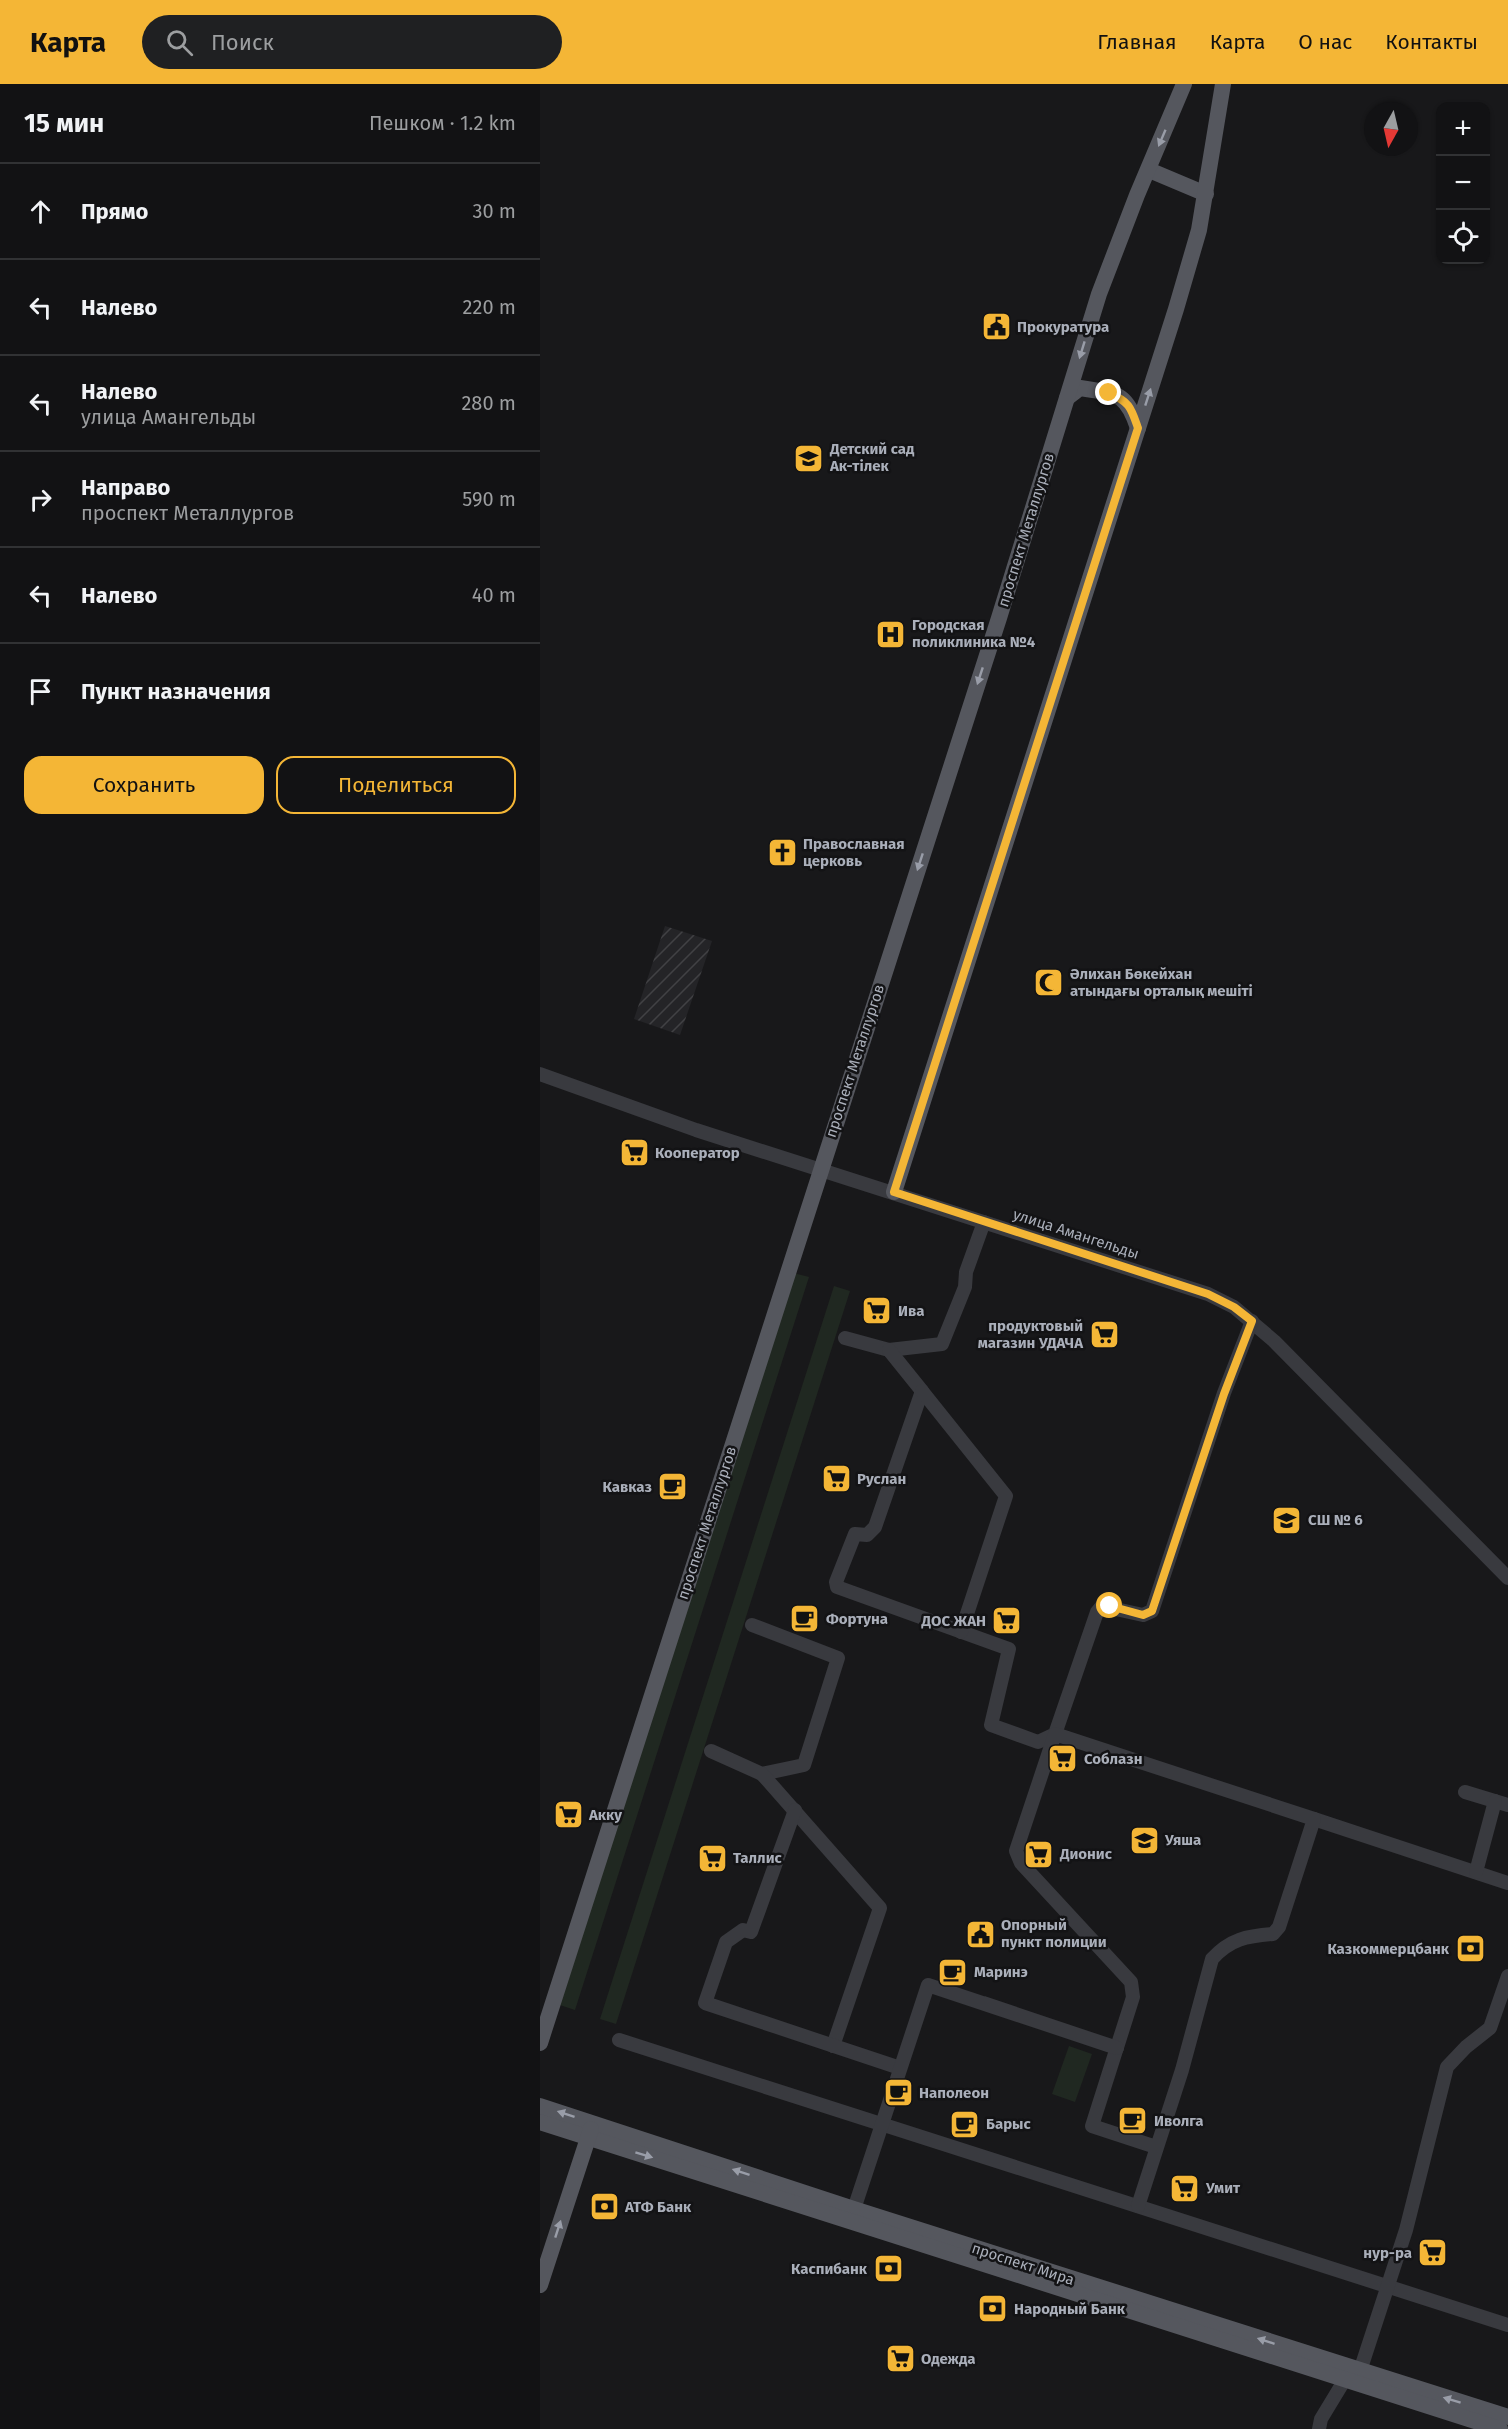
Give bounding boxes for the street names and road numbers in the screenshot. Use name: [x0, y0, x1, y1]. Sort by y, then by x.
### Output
street label: проспект Металлургов: [994, 451, 1058, 609]
street label: проспект Металлургов: [822, 982, 888, 1140]
street label: улица Амангельды: [1011, 1205, 1141, 1263]
street label: проспект Металлургов: [674, 1444, 740, 1602]
street label: проспект Мира: [969, 2239, 1077, 2289]

